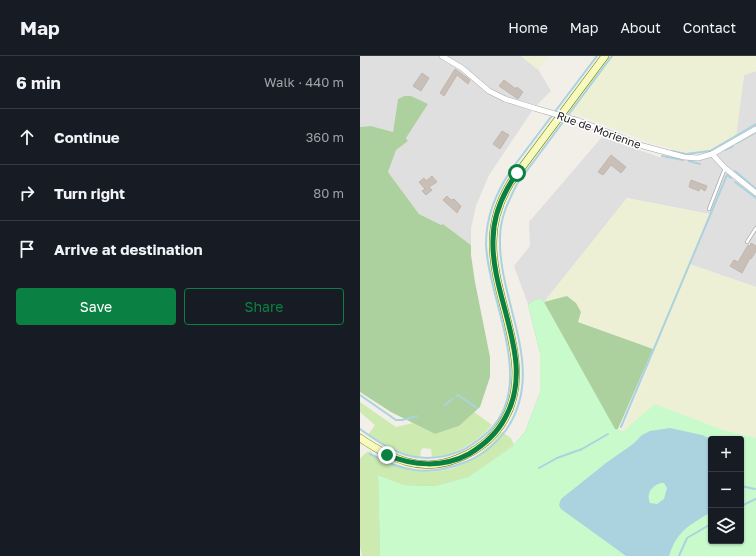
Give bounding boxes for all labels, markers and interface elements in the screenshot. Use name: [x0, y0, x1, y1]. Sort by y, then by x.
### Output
text: Map: [20, 16, 60, 39]
text: Home: [508, 19, 548, 36]
text: Map: [570, 19, 598, 36]
text: About: [620, 19, 661, 36]
text: Contact: [683, 19, 736, 36]
text: 6 min: [16, 72, 61, 93]
text: Walk · 440 m: [264, 74, 344, 90]
street label: Rue de Morienne: [555, 108, 643, 151]
icon: ahead: [16, 126, 38, 148]
text: Continue: [54, 128, 120, 146]
text: 360 m: [306, 129, 344, 145]
route start: [508, 164, 526, 182]
icon: right: [16, 182, 38, 204]
text: Turn right: [54, 184, 125, 202]
text: 80 m: [313, 185, 344, 201]
icon: arrive: [16, 238, 38, 260]
text: Arrive at destination: [54, 240, 203, 258]
button: Save: [16, 288, 176, 325]
button: Share: [184, 288, 344, 325]
map controls: [708, 436, 744, 544]
button: +: [708, 436, 744, 472]
route end: [378, 446, 396, 464]
button: −: [708, 472, 744, 508]
button: layers: [708, 508, 744, 544]

